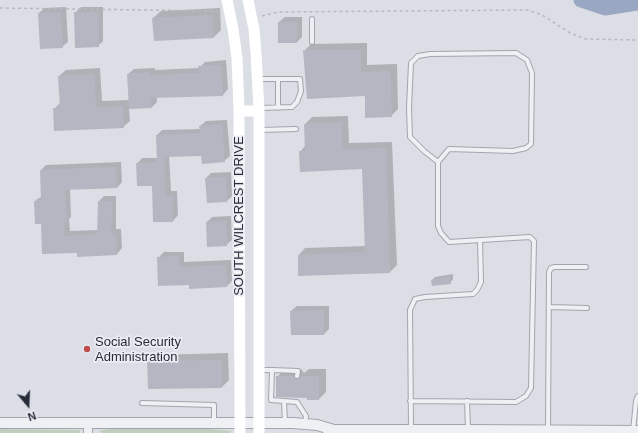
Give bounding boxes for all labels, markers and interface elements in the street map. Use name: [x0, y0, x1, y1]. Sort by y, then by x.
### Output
street label: SOUTH WILCREST DRIVE: [231, 136, 247, 296]
place label: Social Security Administration: [95, 334, 181, 365]
marker: Social Security Administration: [82, 344, 92, 354]
north arrow: [8, 385, 48, 425]
text: N: [26, 409, 38, 423]

